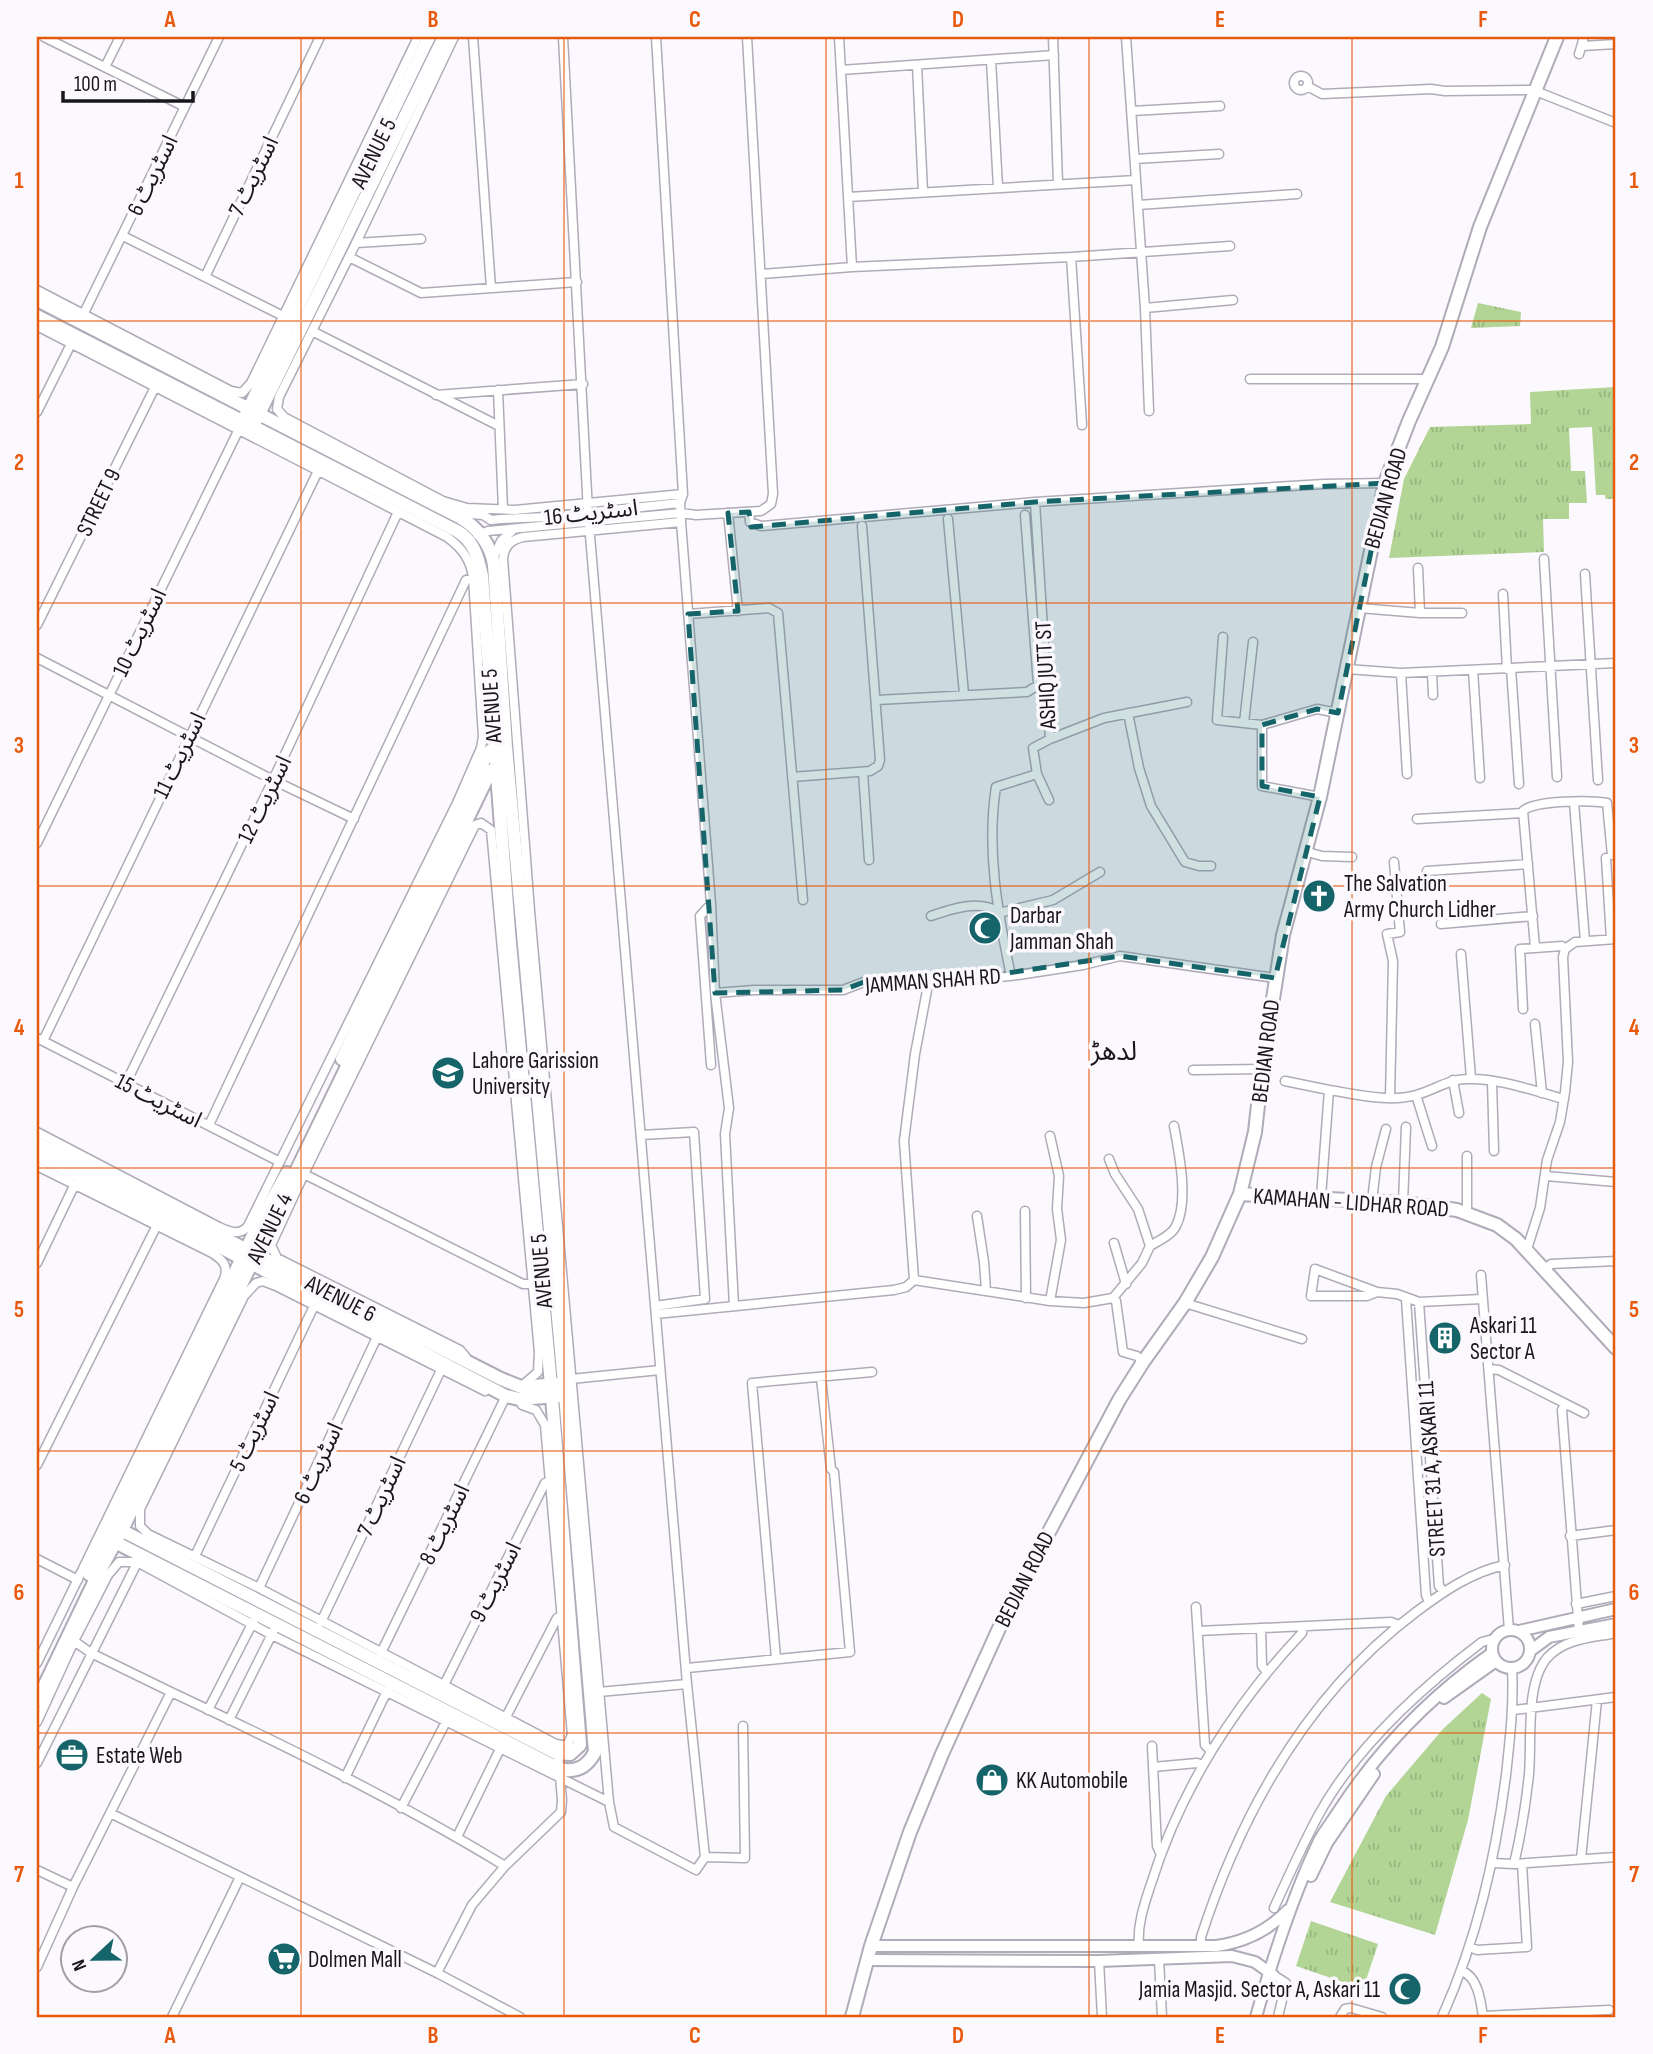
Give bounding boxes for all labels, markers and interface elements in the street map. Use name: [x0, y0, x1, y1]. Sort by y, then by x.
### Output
text: A: [164, 6, 177, 34]
text: B: [428, 6, 439, 34]
text: C: [689, 6, 701, 34]
text: D: [952, 6, 964, 34]
text: E: [1215, 6, 1225, 34]
text: F: [1478, 6, 1488, 34]
scale bar: [63, 60, 192, 104]
text: 100 m: [74, 72, 117, 97]
street label: AVENUE 5: [345, 114, 403, 194]
street label: اسٹریٹ 6: [121, 131, 184, 220]
street label: اسٹریٹ 7: [223, 132, 285, 221]
text: 1: [14, 167, 24, 195]
text: 1: [1629, 167, 1639, 195]
street label: BEDIAN ROAD: [1358, 445, 1414, 552]
text: 2: [14, 449, 24, 477]
text: 2: [1629, 449, 1639, 477]
street label: STREET 9: [71, 464, 127, 541]
street label: اسٹریٹ 16: [543, 494, 639, 532]
street label: اسٹریٹ 10: [107, 584, 173, 681]
street label: ASHIQ JUTT ST: [1029, 620, 1063, 731]
street label: AVENUE 5: [475, 668, 509, 745]
street label: اسٹریٹ 11: [147, 708, 213, 803]
text: 3: [14, 732, 24, 760]
text: 3: [1629, 732, 1639, 760]
street label: اسٹریٹ 12: [232, 751, 298, 848]
place label: The Salvation Army Church Lidher: [1343, 870, 1496, 924]
church icon: The Salvation Army Church Lidher: [1300, 877, 1338, 915]
place label: Darbar Jamman Shah: [1009, 902, 1114, 956]
mosque icon: Darbar Jamman Shah: [966, 909, 1004, 947]
street label: JAMMAN SHAH RD: [863, 962, 1002, 1000]
street label: BEDIAN ROAD: [1246, 998, 1286, 1104]
text: 4: [14, 1014, 25, 1042]
text: 4: [1629, 1014, 1640, 1042]
district label: لدھڑ: [1090, 1037, 1137, 1068]
place label: Lahore Garission University: [472, 1047, 599, 1101]
school or university icon: Lahore Garission University: [429, 1054, 467, 1092]
street label: اسٹریٹ 15: [111, 1067, 207, 1135]
street label: KAMAHAN - LIDHAR ROAD: [1252, 1182, 1450, 1224]
street label: AVENUE 4: [240, 1188, 299, 1269]
street label: AVENUE 5: [525, 1233, 559, 1310]
street label: AVENUE 6: [300, 1269, 380, 1328]
text: 5: [14, 1296, 24, 1324]
text: 5: [1629, 1296, 1639, 1324]
place label: Askari 11 Sector A: [1469, 1312, 1536, 1366]
building icon: Askari 11 Sector A: [1426, 1319, 1464, 1357]
street label: STREET 31 A, ASKARI 11: [1412, 1380, 1452, 1558]
street label: اسٹریٹ 5: [224, 1387, 286, 1476]
street label: اسٹریٹ 6: [288, 1418, 350, 1508]
street label: اسٹریٹ 7: [351, 1452, 413, 1541]
street label: اسٹریٹ 8: [413, 1480, 476, 1569]
street label: BEDIAN ROAD: [989, 1527, 1061, 1632]
street label: اسٹریٹ 9: [464, 1538, 528, 1627]
text: 6: [14, 1579, 24, 1607]
text: 6: [1629, 1579, 1639, 1607]
office icon: Estate Web: [53, 1736, 91, 1774]
place label: Estate Web: [96, 1742, 183, 1770]
shop icon: KK Automobile: [973, 1761, 1011, 1799]
place label: KK Automobile: [1016, 1767, 1128, 1795]
text: 7: [14, 1861, 24, 1889]
text: 7: [1629, 1861, 1639, 1889]
north arrow: [60, 1924, 130, 1994]
supermarket icon: Dolmen Mall: [265, 1940, 303, 1978]
place label: Dolmen Mall: [308, 1946, 402, 1974]
text: N: [67, 1956, 92, 1974]
mosque icon: Jamia Masjid. Sector A, Askari 11: [1386, 1970, 1424, 2008]
place label: Jamia Masjid. Sector A, Askari 11: [1138, 1976, 1380, 2004]
text: A: [164, 2022, 177, 2050]
text: B: [428, 2022, 439, 2050]
text: C: [689, 2022, 701, 2050]
text: D: [952, 2022, 964, 2050]
text: E: [1215, 2022, 1225, 2050]
text: F: [1478, 2022, 1488, 2050]

